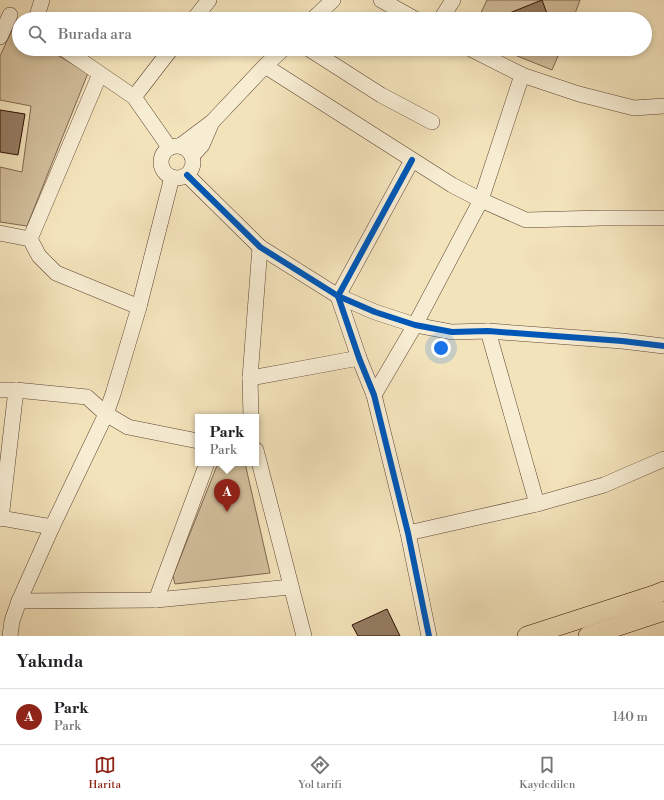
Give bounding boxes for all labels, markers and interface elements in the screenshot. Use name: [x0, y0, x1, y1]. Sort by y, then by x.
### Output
search box: [12, 12, 652, 56]
icon: search: [26, 23, 48, 45]
text: Burada ara: [58, 25, 132, 44]
your location: [431, 338, 451, 358]
popup: [195, 414, 259, 466]
text: Park: [210, 423, 244, 442]
text: Park: [210, 442, 237, 458]
pin: A: [214, 479, 240, 512]
text: Yakında: [16, 651, 83, 673]
text: Park: [54, 699, 89, 718]
text: A: [24, 709, 34, 725]
text: 140 m: [612, 709, 648, 725]
text: Park: [54, 718, 81, 734]
tab: Harita: [89, 754, 121, 792]
tab: Yol tarifi: [298, 754, 342, 792]
tab: Kaydedilen: [519, 754, 575, 792]

